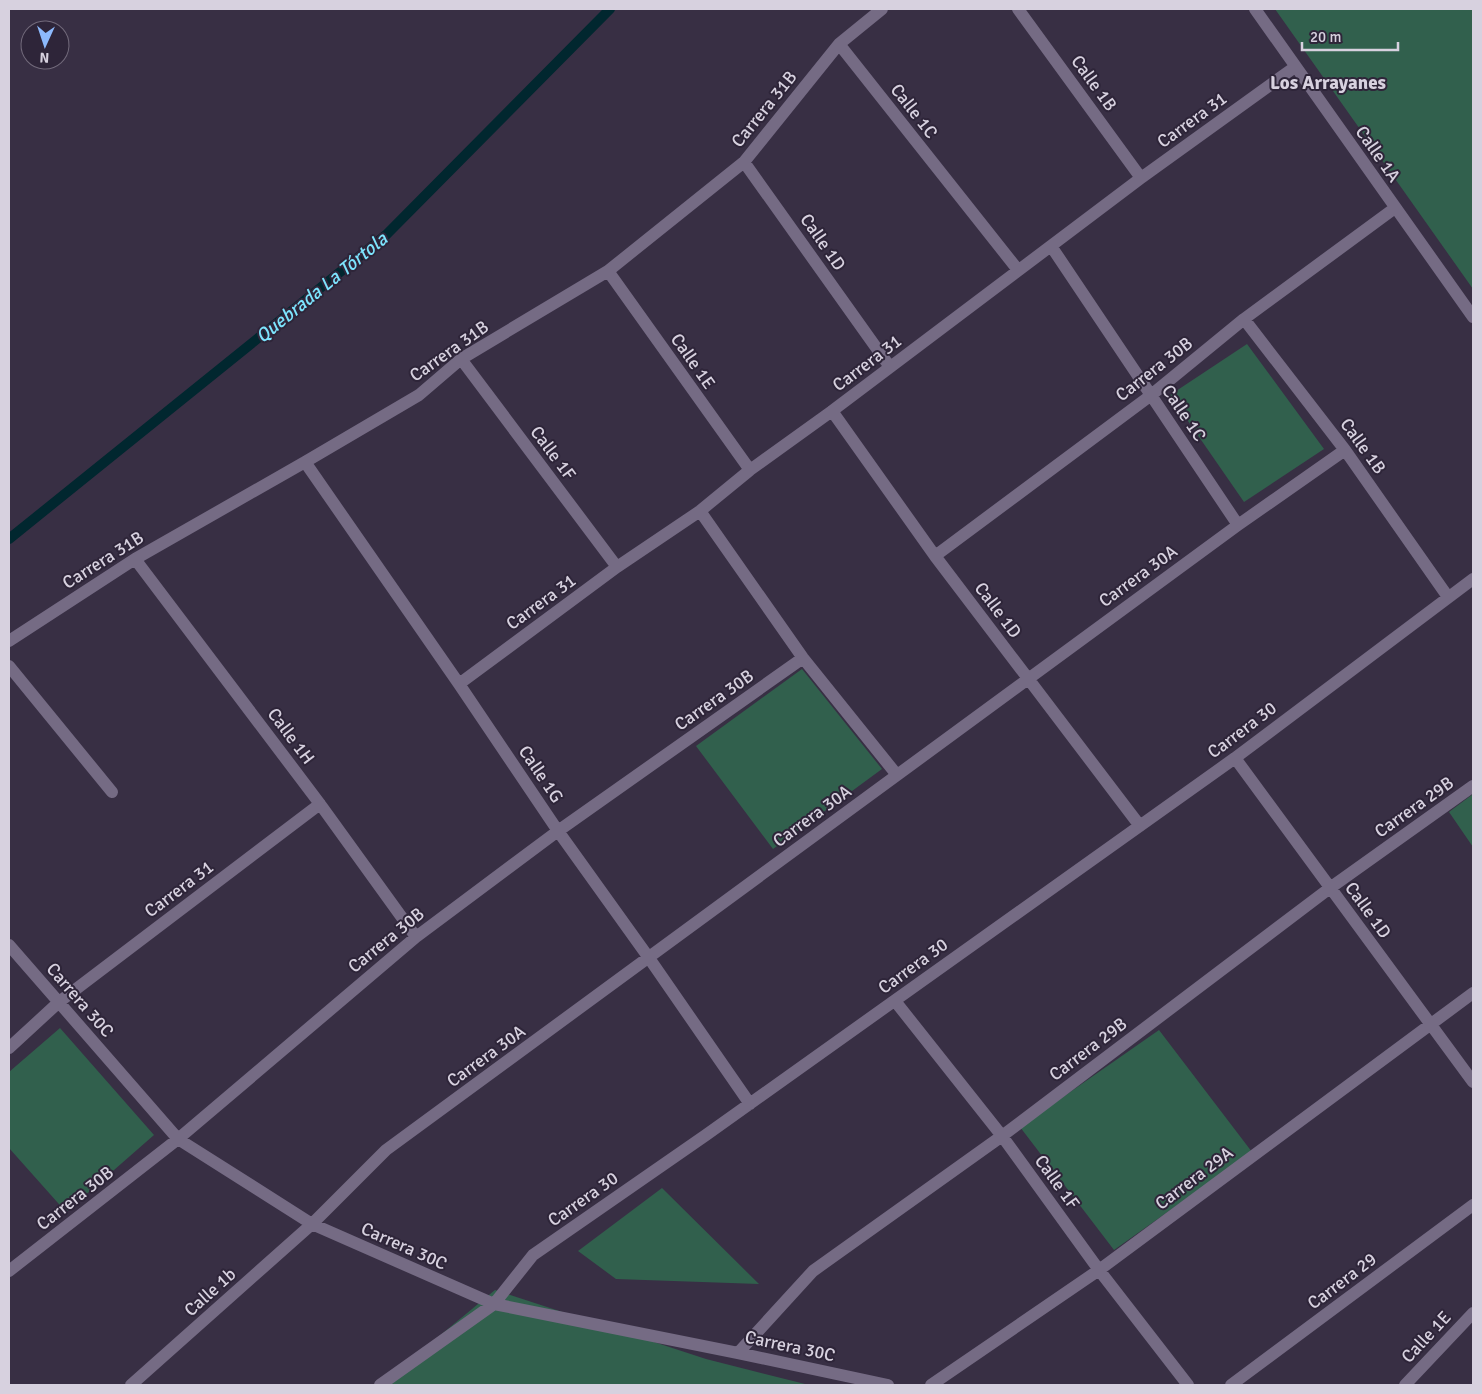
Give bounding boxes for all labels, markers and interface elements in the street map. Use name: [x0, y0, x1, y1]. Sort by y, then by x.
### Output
north arrow: [20, 20, 70, 70]
scale bar: [1302, 20, 1398, 52]
text: 20 m: [1310, 28, 1341, 46]
text: N: [39, 49, 50, 66]
street label: Calle 1B: [1066, 51, 1122, 115]
street label: Carrera 31B: [727, 66, 801, 152]
district label: Los Arrayanes: [1270, 71, 1386, 95]
street label: Calle 1C: [886, 79, 942, 143]
street label: Carrera 31: [1153, 87, 1231, 153]
street label: Calle 1A: [1351, 122, 1405, 186]
street label: Calle 1D: [796, 209, 850, 275]
water label: Quebrada La Tórtola: [251, 226, 393, 348]
street label: Carrera 31B: [405, 316, 493, 386]
street label: Calle 1E: [666, 329, 720, 393]
street label: Carrera 31: [828, 330, 906, 396]
street label: Carrera 30B: [1111, 332, 1197, 406]
street label: Calle 1C: [1157, 380, 1211, 446]
street label: Calle 1B: [1335, 414, 1391, 478]
street label: Calle 1F: [526, 422, 580, 484]
street label: Carrera 31B: [58, 526, 148, 594]
street label: Carrera 30A: [1094, 540, 1182, 612]
street label: Carrera 31: [502, 569, 580, 635]
street label: Calle 1D: [970, 578, 1026, 642]
street label: Carrera 30B: [670, 665, 758, 735]
street label: Carrera 30: [1203, 697, 1281, 763]
street label: Calle 1H: [263, 703, 319, 769]
street label: Calle 1G: [514, 741, 568, 807]
street label: Carrera 29B: [1370, 772, 1458, 842]
street label: Carrera 30A: [768, 780, 856, 852]
street label: Carrera 31: [140, 856, 218, 922]
street label: Calle 1D: [1340, 877, 1396, 943]
street label: Carrera 30B: [343, 903, 429, 977]
street label: Carrera 30: [874, 933, 952, 999]
street label: Carrera 30C: [42, 958, 118, 1042]
street label: Carrera 29B: [1045, 1013, 1131, 1085]
street label: Carrera 30A: [442, 1020, 530, 1092]
street label: Carrera 29A: [1151, 1142, 1237, 1214]
street label: Calle 1F: [1030, 1150, 1084, 1214]
street label: Carrera 30B: [32, 1161, 118, 1235]
street label: Carrera 30: [544, 1167, 622, 1231]
street label: Carrera 30C: [358, 1217, 450, 1275]
street label: Carrera 29: [1303, 1248, 1381, 1314]
street label: Calle 1b: [180, 1263, 240, 1321]
street label: Calle 1E: [1396, 1306, 1456, 1368]
street label: Carrera 30C: [743, 1326, 837, 1366]

